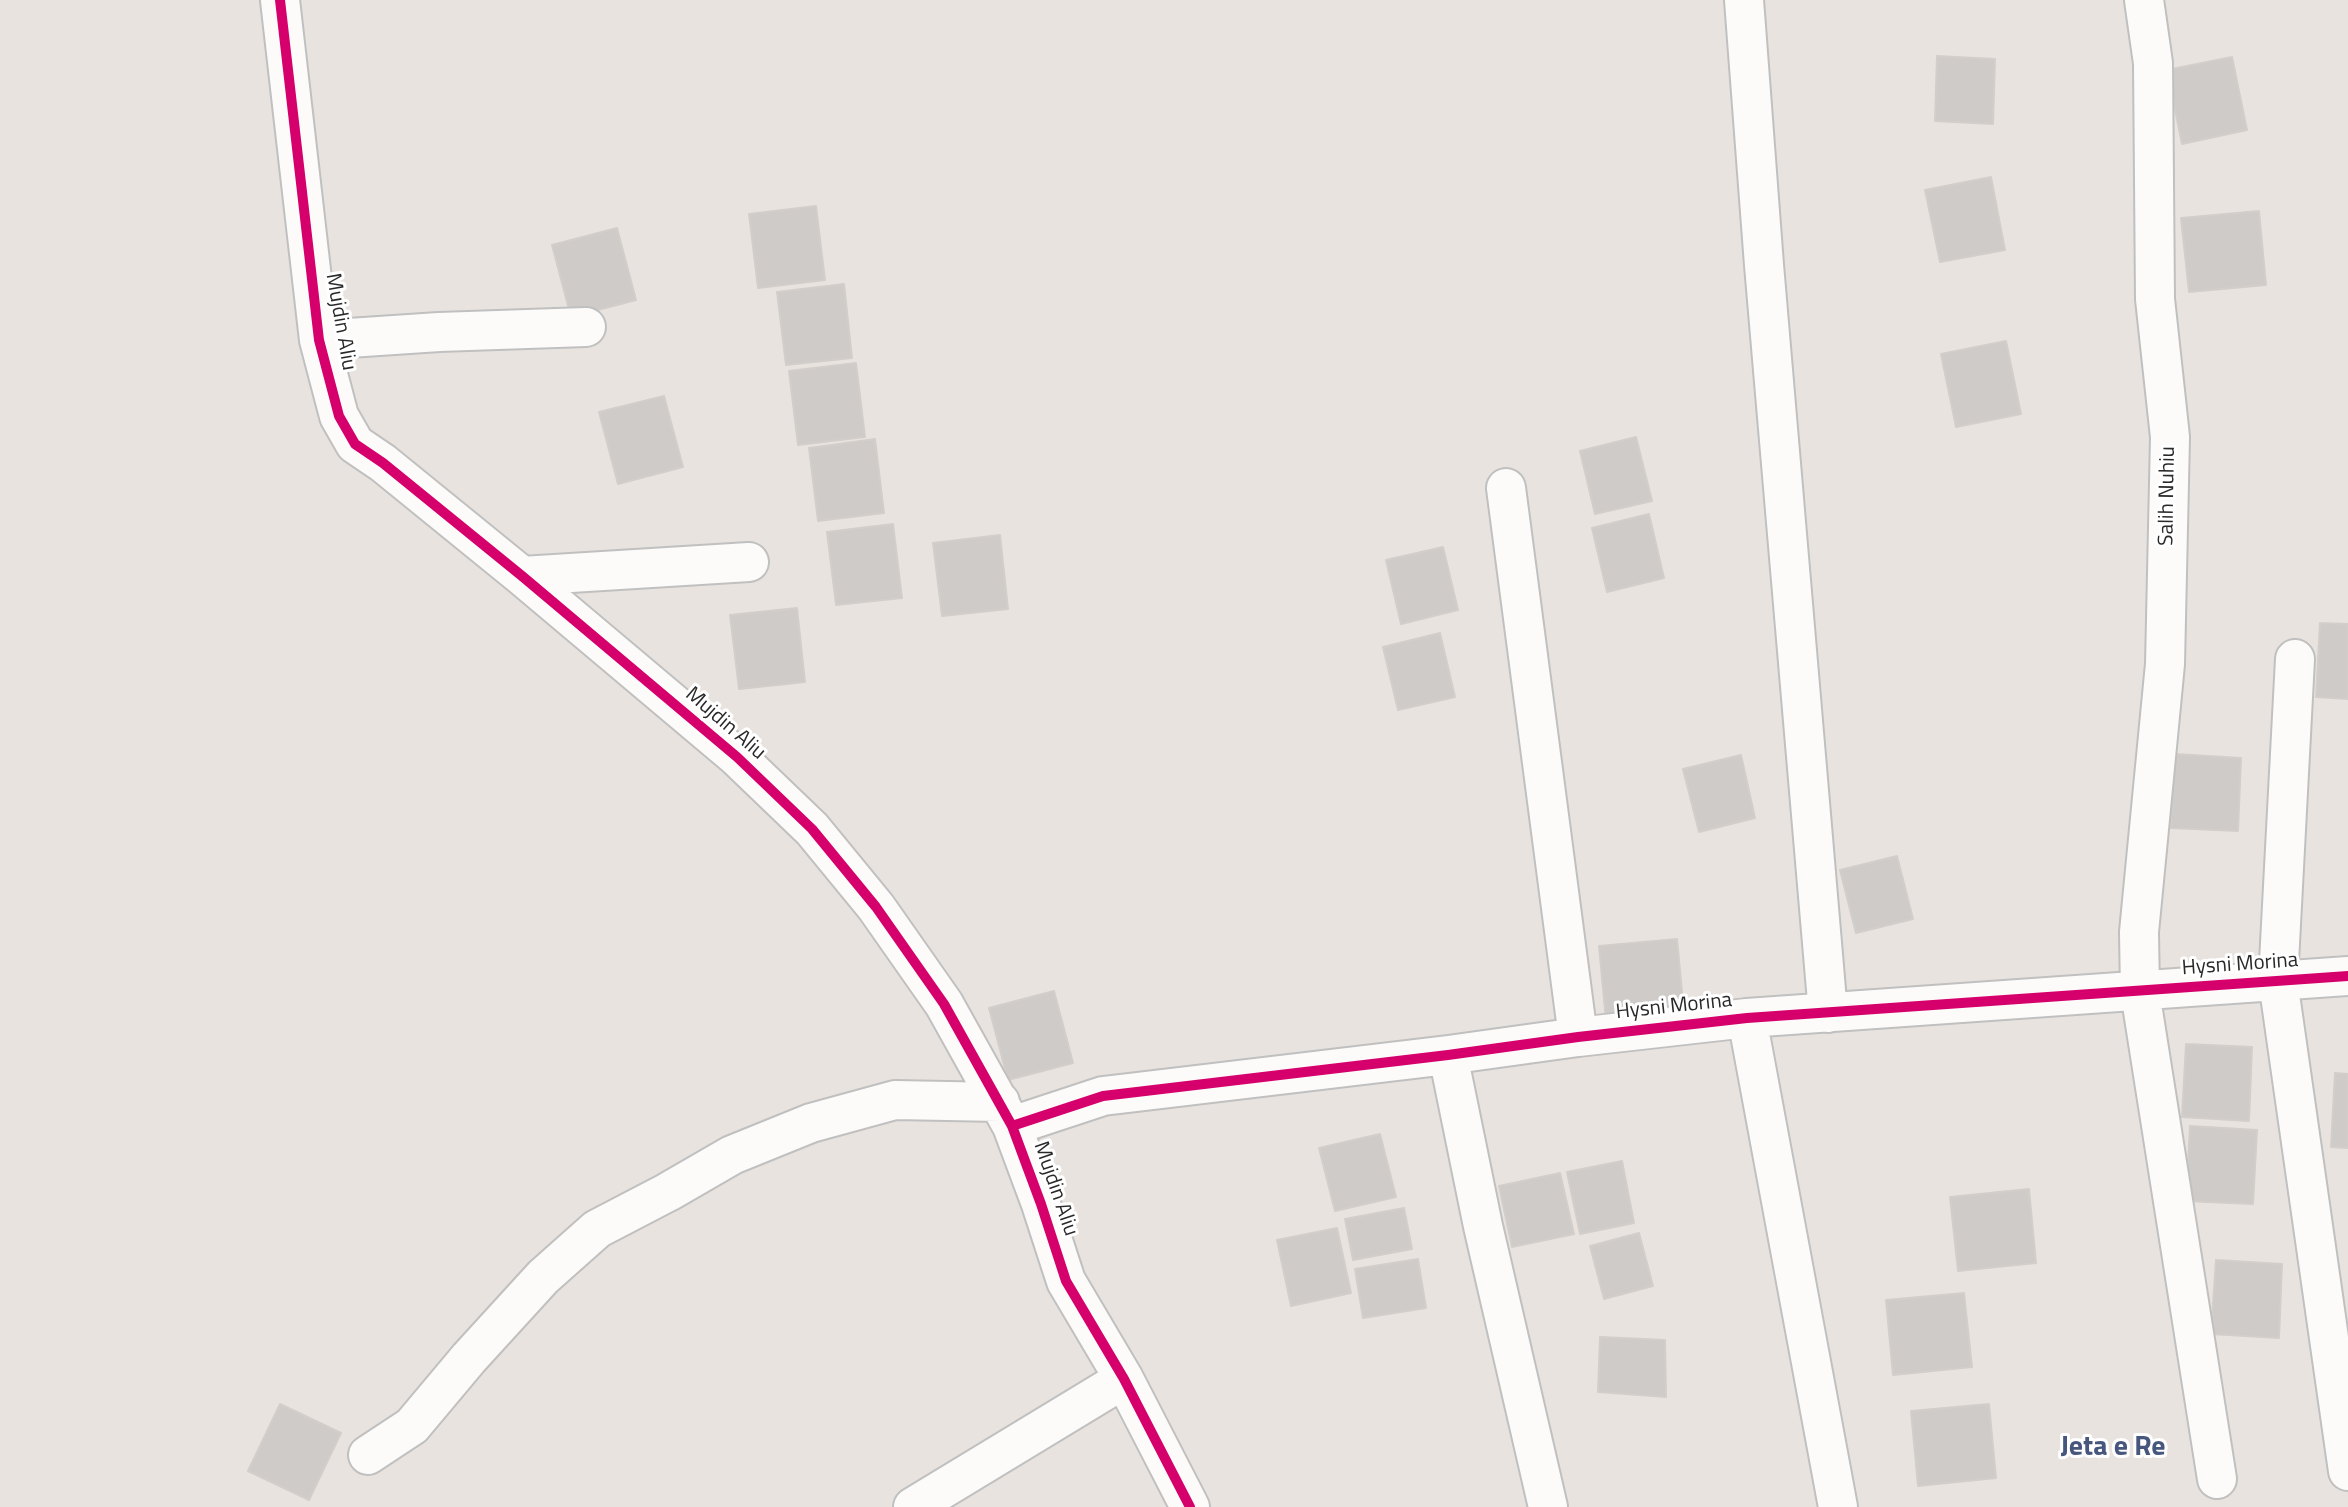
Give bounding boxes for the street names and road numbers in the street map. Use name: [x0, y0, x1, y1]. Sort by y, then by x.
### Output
street label: Mujdin Aliu: [319, 272, 361, 372]
street label: Salih Nuhiu: [2155, 446, 2181, 546]
street label: Mujdin Aliu: [680, 682, 770, 766]
street label: Hysni Morina: [2181, 948, 2299, 982]
street label: Hysni Morina: [1615, 988, 1733, 1026]
street label: Mujdin Aliu: [1027, 1139, 1083, 1239]

